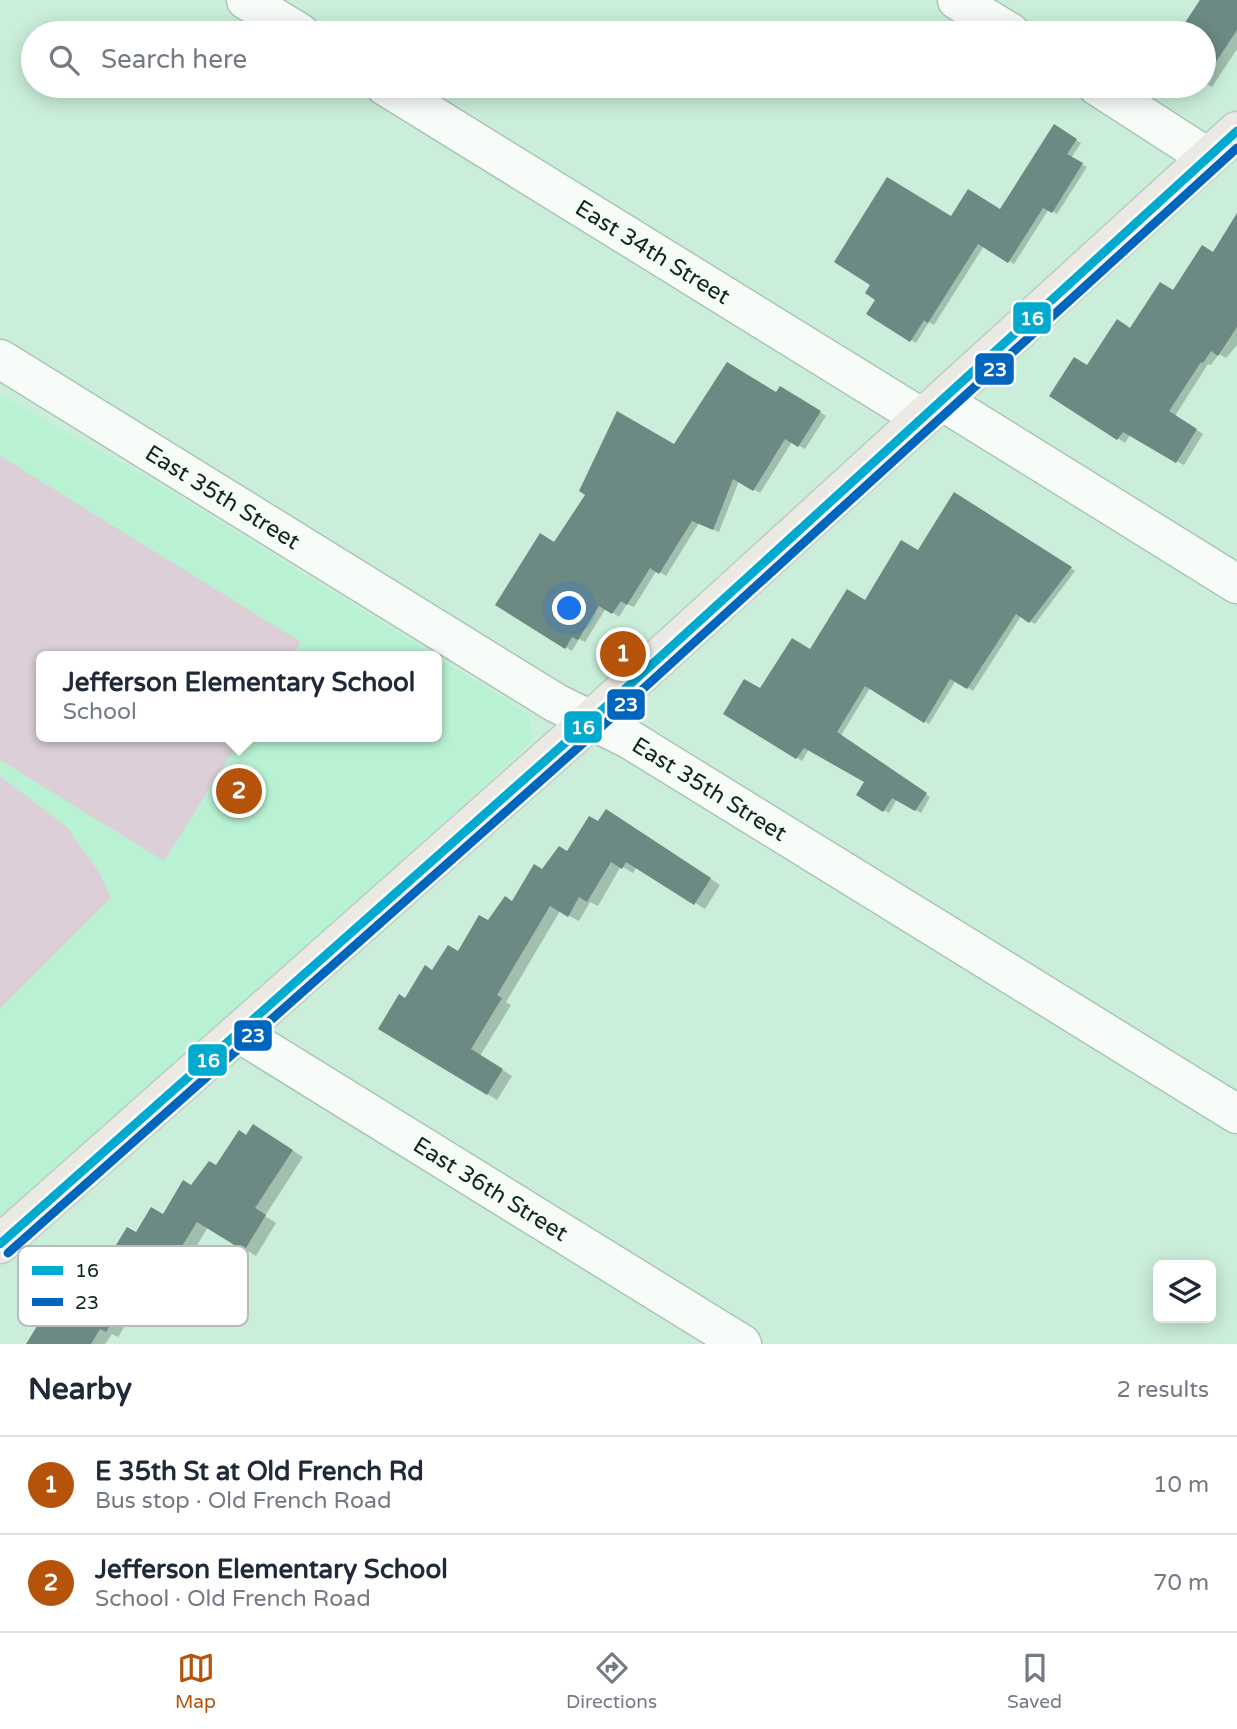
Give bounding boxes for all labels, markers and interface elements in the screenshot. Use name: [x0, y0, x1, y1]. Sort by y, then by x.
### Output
search box: [21, 21, 1216, 98]
icon: search: [45, 41, 83, 79]
text: Search here: [101, 44, 247, 75]
street label: East 34th Street: [570, 194, 735, 311]
line badge: 16: [1012, 301, 1052, 335]
text: 16: [1020, 308, 1044, 330]
line badge: 23: [974, 352, 1015, 386]
text: 23: [983, 359, 1007, 381]
street label: East 35th Street: [140, 439, 305, 556]
your location: [552, 591, 586, 625]
pin: 1: [600, 628, 646, 680]
popup: [36, 651, 442, 742]
text: Jefferson Elementary School: [63, 667, 415, 698]
line badge: 23: [606, 688, 646, 721]
text: 23: [614, 694, 638, 716]
text: School: [63, 698, 137, 726]
line badge: 16: [563, 710, 603, 744]
text: 16: [571, 717, 595, 739]
street label: East 35th Street: [627, 731, 792, 848]
pin: 2: [216, 765, 262, 817]
line badge: 23: [233, 1019, 273, 1052]
text: 23: [241, 1025, 265, 1047]
line badge: 16: [187, 1043, 228, 1077]
text: 16: [196, 1050, 220, 1072]
street label: East 36th Street: [408, 1131, 573, 1248]
legend: [18, 1246, 248, 1326]
text: 16: [75, 1260, 99, 1282]
map controls: [1153, 1260, 1216, 1323]
button: layers: [1153, 1260, 1216, 1323]
text: 23: [75, 1292, 99, 1314]
text: Nearby: [28, 1371, 132, 1408]
text: 2 results: [1116, 1376, 1209, 1404]
text: E 35th St at Old French Rd: [95, 1456, 424, 1487]
text: 1: [44, 1471, 58, 1499]
text: 10 m: [1153, 1471, 1209, 1499]
text: Bus stop · Old French Road: [95, 1487, 391, 1515]
text: Jefferson Elementary School: [95, 1554, 448, 1585]
text: 2: [44, 1569, 58, 1597]
text: 70 m: [1153, 1569, 1209, 1597]
text: School · Old French Road: [95, 1585, 371, 1613]
tab: Map: [175, 1649, 216, 1713]
tab: Directions: [566, 1649, 657, 1713]
tab: Saved: [1007, 1649, 1062, 1713]

